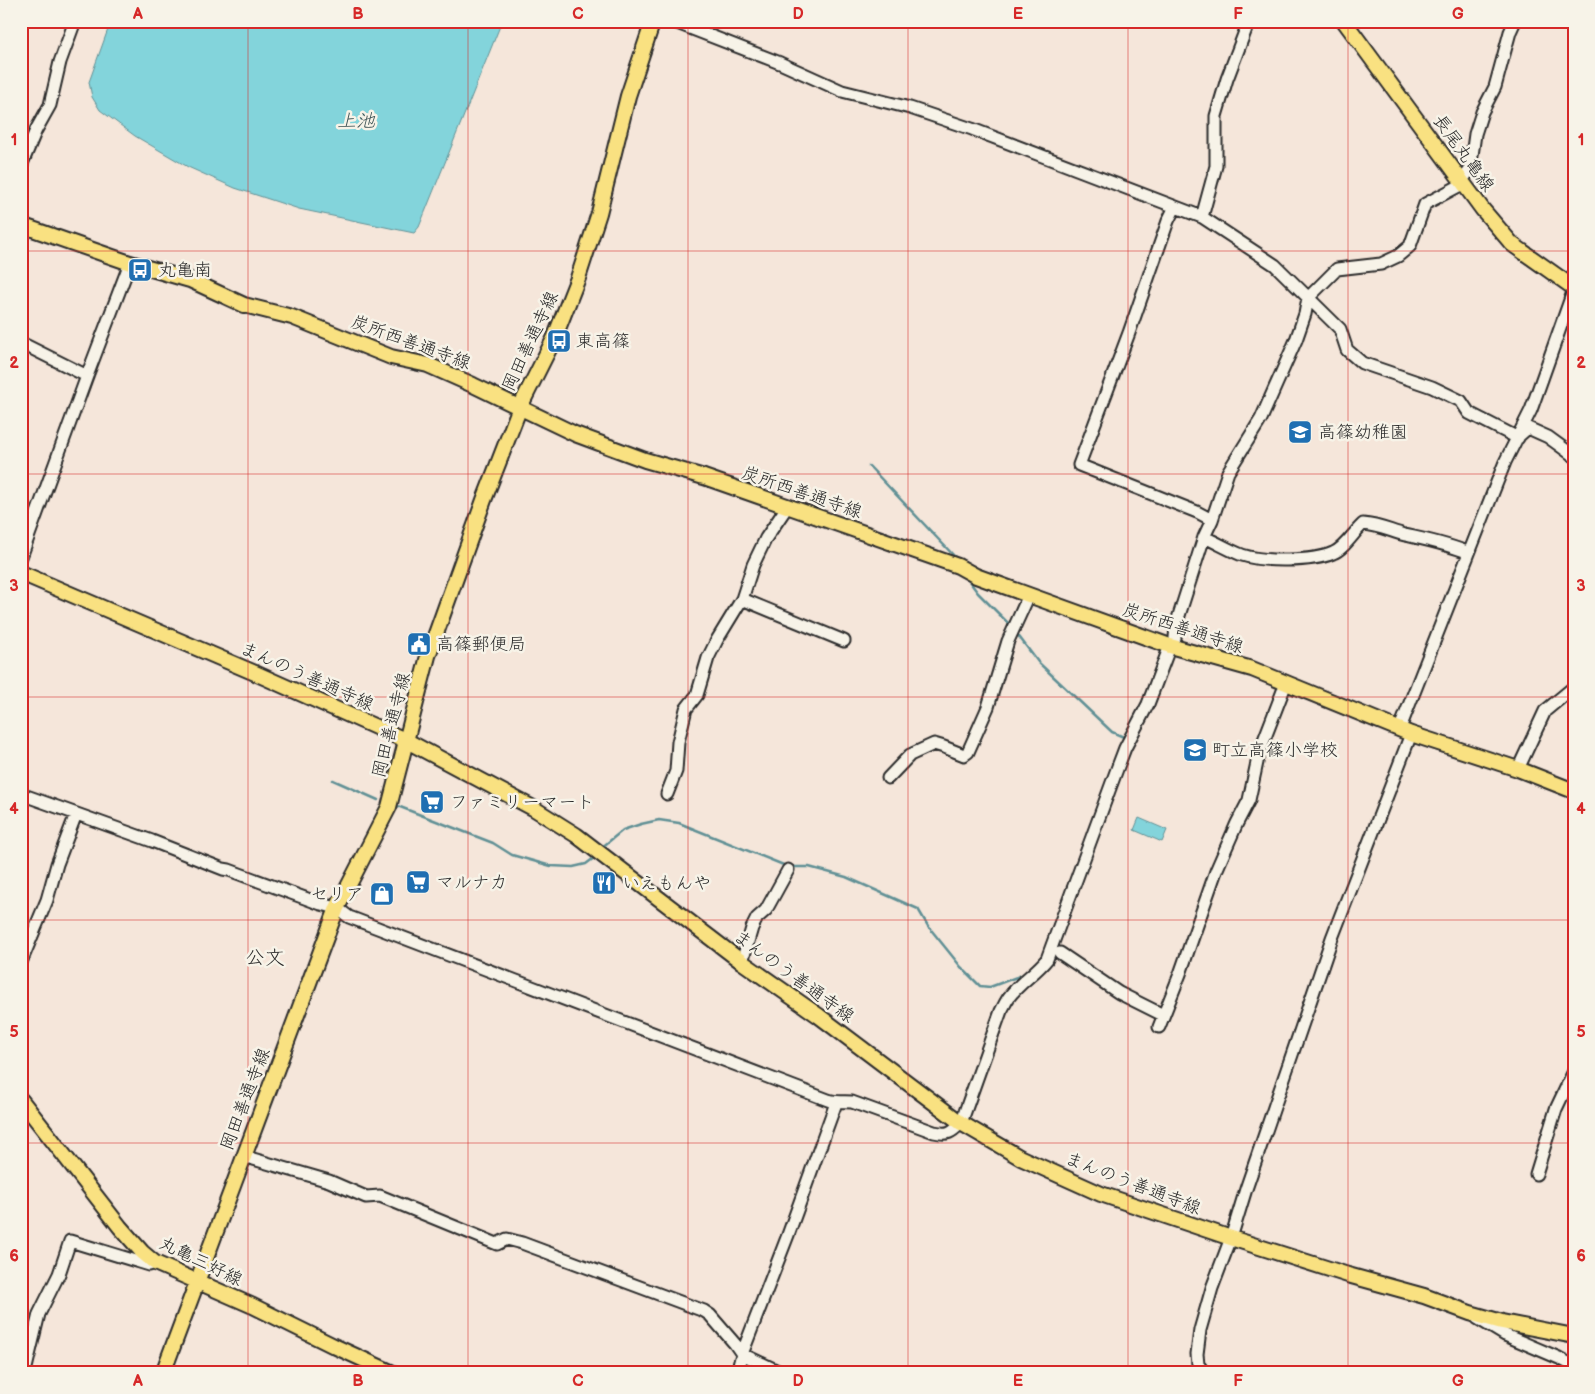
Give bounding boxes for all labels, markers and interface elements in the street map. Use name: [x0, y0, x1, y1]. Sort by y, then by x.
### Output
text: A: [132, 5, 143, 24]
text: B: [352, 5, 364, 24]
text: C: [572, 5, 584, 24]
text: D: [792, 5, 804, 24]
text: E: [1013, 5, 1023, 24]
text: F: [1233, 5, 1243, 24]
text: G: [1452, 5, 1464, 24]
water label: 上池: [337, 110, 376, 133]
street label: 長尾丸亀線: [1429, 111, 1499, 196]
text: 1: [11, 131, 17, 150]
text: 1: [1578, 131, 1584, 150]
bus stop icon: 丸亀南: [127, 257, 153, 283]
place label: 丸亀南: [158, 260, 212, 281]
street label: 岡田善通寺線: [498, 288, 563, 395]
street label: 炭所西善通寺線: [348, 311, 474, 374]
bus stop icon: 東高篠: [546, 328, 572, 354]
place label: 東高篠: [576, 331, 630, 352]
text: 2: [9, 354, 19, 373]
text: 2: [1576, 354, 1586, 373]
school or university icon: 高篠幼稚園: [1287, 419, 1313, 445]
place label: 高篠幼稚園: [1318, 422, 1408, 443]
street label: 炭所西善通寺線: [739, 462, 865, 523]
text: 3: [9, 577, 19, 596]
text: 3: [1576, 577, 1586, 596]
street label: 炭所西善通寺線: [1120, 599, 1246, 658]
public building icon: 高篠郵便局: [406, 631, 432, 657]
place label: 高篠郵便局: [436, 634, 526, 655]
street label: まんのう善通寺線: [237, 638, 377, 715]
street label: 岡田善通寺線: [368, 670, 415, 780]
school or university icon: 町立高篠小学校: [1182, 737, 1208, 763]
place label: 町立高篠小学校: [1212, 740, 1338, 761]
supermarket icon: ファミリーマート: [419, 789, 445, 815]
place label: ファミリーマート: [450, 792, 594, 813]
text: 4: [9, 800, 19, 819]
text: 4: [1576, 800, 1586, 819]
supermarket icon: マルナカ: [405, 869, 431, 895]
restaurant icon: いえもんや: [591, 870, 617, 896]
place label: マルナカ: [436, 872, 508, 893]
place label: いえもんや: [622, 873, 711, 894]
shop icon: セリア: [369, 881, 395, 907]
place label: セリア: [310, 884, 364, 905]
street label: まんのう善通寺線: [729, 926, 858, 1027]
district label: 公文: [245, 946, 285, 970]
text: 5: [9, 1023, 19, 1042]
text: 5: [1576, 1023, 1586, 1042]
street label: 岡田善通寺線: [216, 1045, 275, 1153]
street label: まんのう善通寺線: [1062, 1148, 1204, 1219]
street label: 丸亀三好線: [156, 1232, 246, 1291]
text: 6: [9, 1247, 19, 1266]
text: 6: [1576, 1247, 1586, 1266]
text: A: [132, 1372, 143, 1391]
text: B: [352, 1372, 364, 1391]
text: C: [572, 1372, 584, 1391]
text: D: [792, 1372, 804, 1391]
text: E: [1013, 1372, 1023, 1391]
text: F: [1233, 1372, 1243, 1391]
text: G: [1452, 1372, 1464, 1391]

